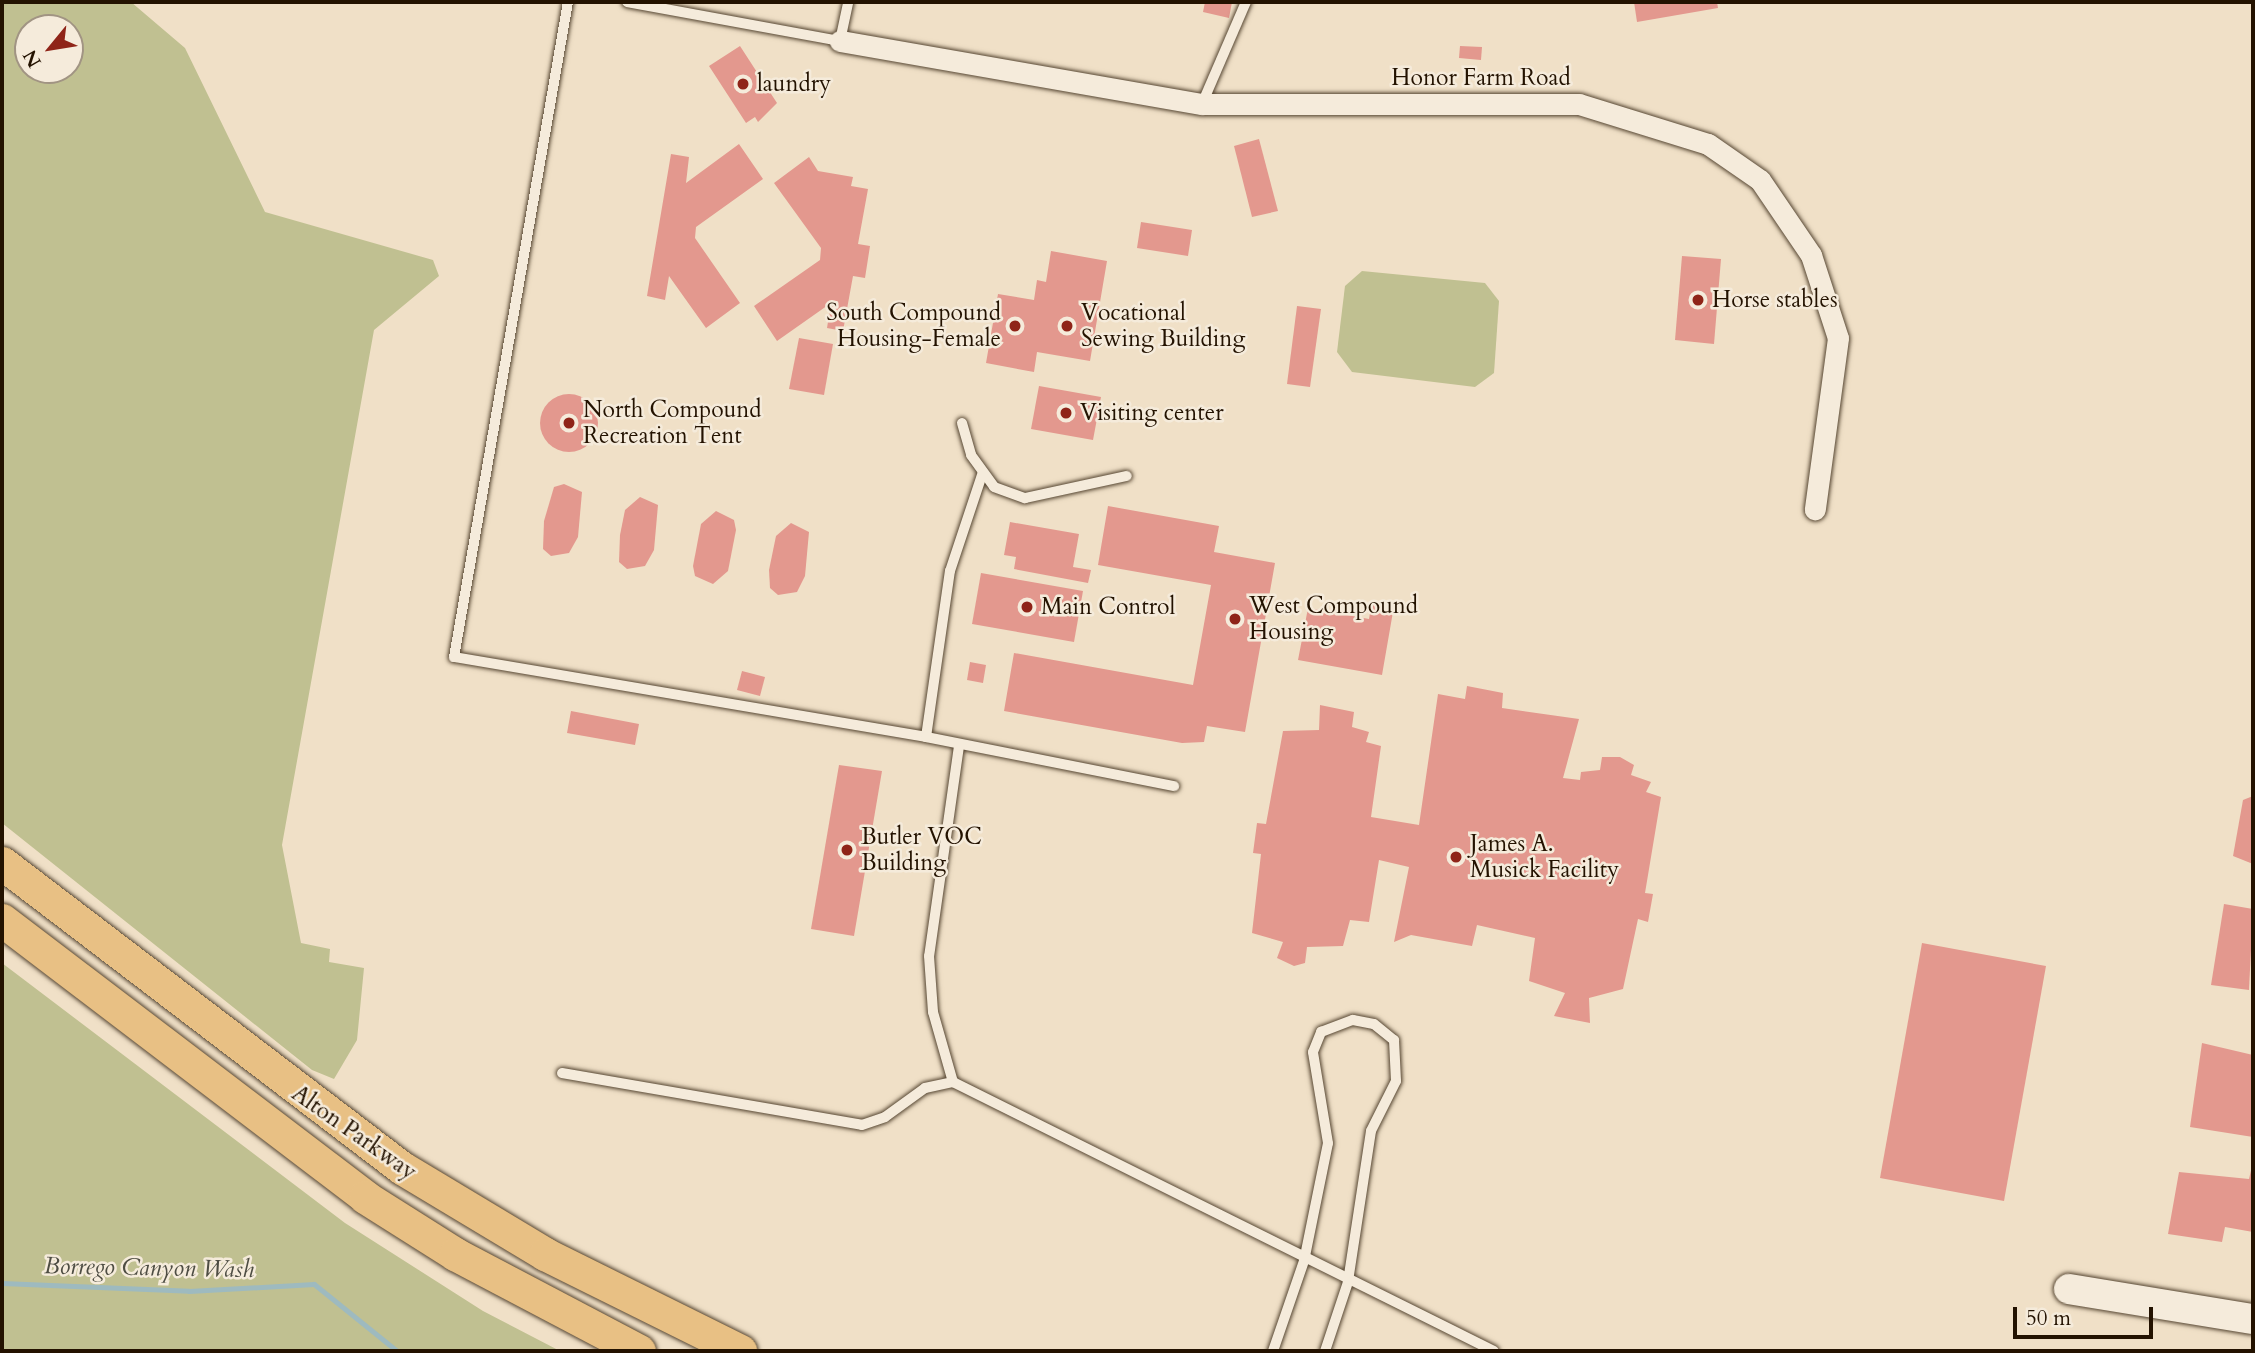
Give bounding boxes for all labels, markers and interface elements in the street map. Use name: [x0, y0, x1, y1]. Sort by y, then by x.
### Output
north arrow: [14, 14, 84, 84]
text: N: [17, 45, 48, 72]
street label: Honor Farm Road: [1391, 64, 1571, 92]
place label: laundry: [757, 70, 831, 98]
marker: laundry: [735, 76, 751, 92]
place label: Horse stables: [1712, 286, 1838, 314]
marker: Horse stables: [1690, 292, 1706, 308]
place label: South Compound Housing-Female: [826, 299, 1001, 353]
place label: Vocational Sewing Building: [1081, 299, 1245, 353]
marker: South Compound Housing-Female: [1007, 318, 1023, 334]
marker: Vocational Sewing Building: [1059, 318, 1075, 334]
place label: North Compound Recreation Tent: [583, 396, 762, 450]
place label: Visiting center: [1080, 399, 1224, 427]
marker: Visiting center: [1058, 405, 1074, 421]
marker: North Compound Recreation Tent: [561, 415, 577, 431]
place label: West Compound Housing: [1249, 592, 1418, 646]
place label: Main Control: [1041, 593, 1175, 621]
marker: Main Control: [1019, 599, 1035, 615]
marker: West Compound Housing: [1227, 611, 1243, 627]
place label: Butler VOC Building: [861, 823, 982, 877]
place label: James A. Musick Facility: [1470, 830, 1619, 884]
marker: Butler VOC Building: [839, 842, 855, 858]
marker: James A. Musick Facility: [1448, 849, 1464, 865]
street label: Alton Parkway: [286, 1080, 422, 1186]
water label: Borrego Canyon Wash: [44, 1252, 254, 1284]
scale bar: [2017, 1294, 2157, 1338]
text: 50 m: [2026, 1304, 2071, 1333]

